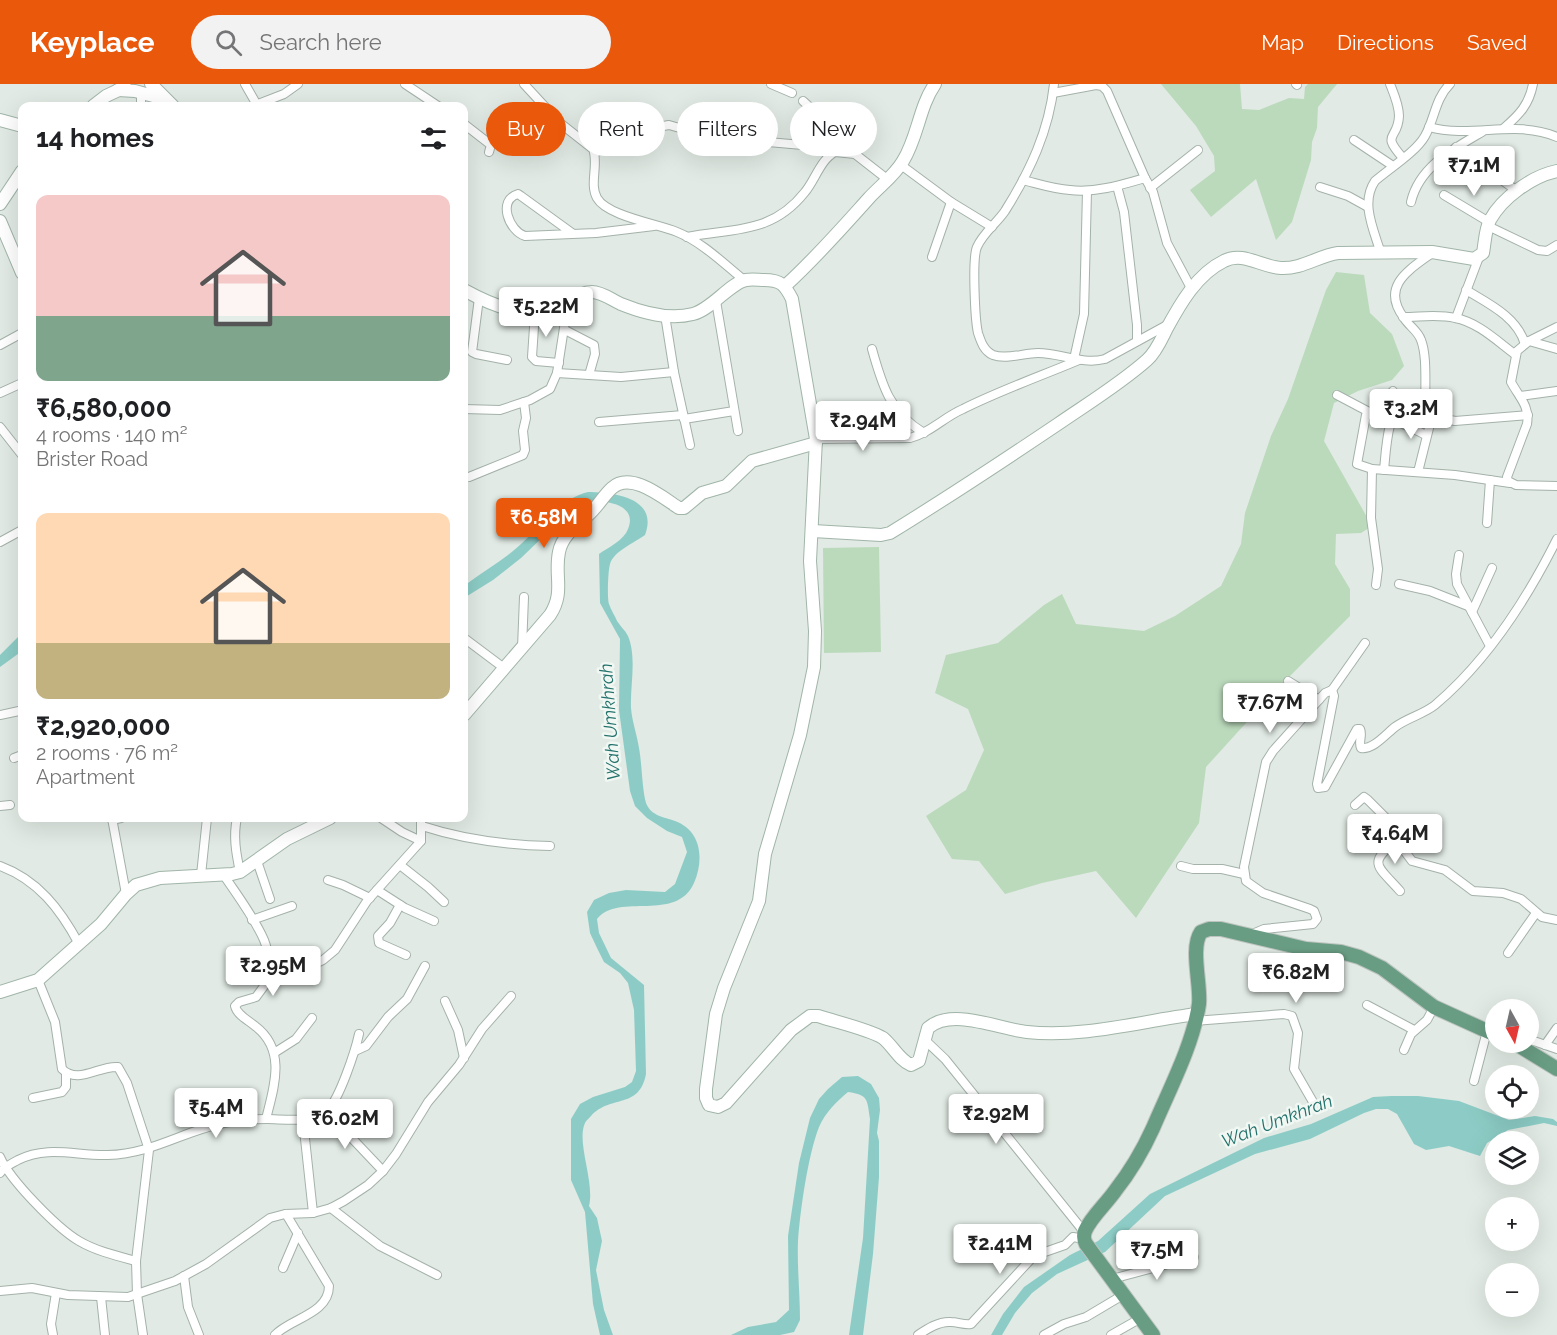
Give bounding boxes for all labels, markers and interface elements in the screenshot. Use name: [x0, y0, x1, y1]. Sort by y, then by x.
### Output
search box: [191, 15, 611, 69]
text: Keyplace: [30, 26, 155, 59]
icon: search: [212, 26, 245, 59]
text: Search here: [260, 29, 382, 55]
text: Map: [1261, 30, 1304, 55]
text: Directions: [1337, 30, 1434, 55]
text: Saved: [1467, 30, 1527, 55]
chip: Buy: [486, 102, 566, 156]
chip: Rent: [578, 102, 665, 156]
chip: Filters: [677, 102, 778, 156]
chip: New: [790, 102, 877, 156]
icon: filters: [417, 122, 450, 155]
text: 14 homes: [36, 123, 154, 153]
pin: ₹7.1M: [1432, 146, 1516, 197]
text: ₹7.1M: [1448, 153, 1500, 177]
icon: home: [189, 234, 297, 342]
pin: ₹5.22M: [497, 287, 595, 338]
text: ₹5.22M: [513, 294, 579, 318]
pin: ₹3.2M: [1369, 389, 1453, 440]
text: ₹6,580,000: [36, 393, 172, 423]
text: ₹3.2M: [1384, 396, 1438, 420]
pin: ₹2.94M: [814, 401, 912, 452]
text: ₹2.94M: [830, 408, 896, 432]
text: 4 rooms · 140 m²: [36, 423, 188, 447]
text: Brister Road: [36, 447, 148, 471]
pin: ₹6.58M: [495, 498, 593, 549]
text: ₹6.58M: [510, 505, 578, 529]
icon: home: [189, 552, 297, 660]
water label: Wah Umkhrah: [595, 663, 624, 781]
pin: ₹7.67M: [1221, 683, 1319, 734]
text: ₹7.67M: [1237, 690, 1303, 714]
text: ₹2,920,000: [36, 711, 170, 741]
text: 2 rooms · 76 m²: [36, 741, 178, 765]
text: Apartment: [36, 765, 135, 789]
pin: ₹4.64M: [1346, 814, 1444, 865]
text: ₹4.64M: [1361, 821, 1429, 845]
pin: ₹2.95M: [224, 946, 322, 997]
text: ₹2.95M: [240, 953, 306, 977]
pin: ₹6.82M: [1247, 953, 1345, 1004]
text: ₹6.82M: [1262, 960, 1330, 984]
north arrow: [1485, 999, 1539, 1053]
map controls: [1485, 999, 1539, 1317]
button: locate: [1485, 1065, 1539, 1119]
pin: ₹5.4M: [174, 1088, 258, 1139]
water label: Wah Umkhrah: [1218, 1090, 1335, 1151]
pin: ₹2.92M: [947, 1094, 1045, 1145]
text: ₹5.4M: [189, 1095, 244, 1119]
pin: ₹6.02M: [296, 1099, 394, 1150]
text: ₹2.92M: [963, 1101, 1029, 1125]
text: ₹6.02M: [311, 1106, 379, 1130]
button: layers: [1485, 1131, 1539, 1185]
button: +: [1485, 1197, 1539, 1251]
pin: ₹2.41M: [951, 1224, 1049, 1275]
pin: ₹7.5M: [1115, 1230, 1199, 1281]
text: ₹2.41M: [967, 1231, 1033, 1255]
text: ₹7.5M: [1130, 1237, 1184, 1261]
button: −: [1485, 1263, 1539, 1317]

